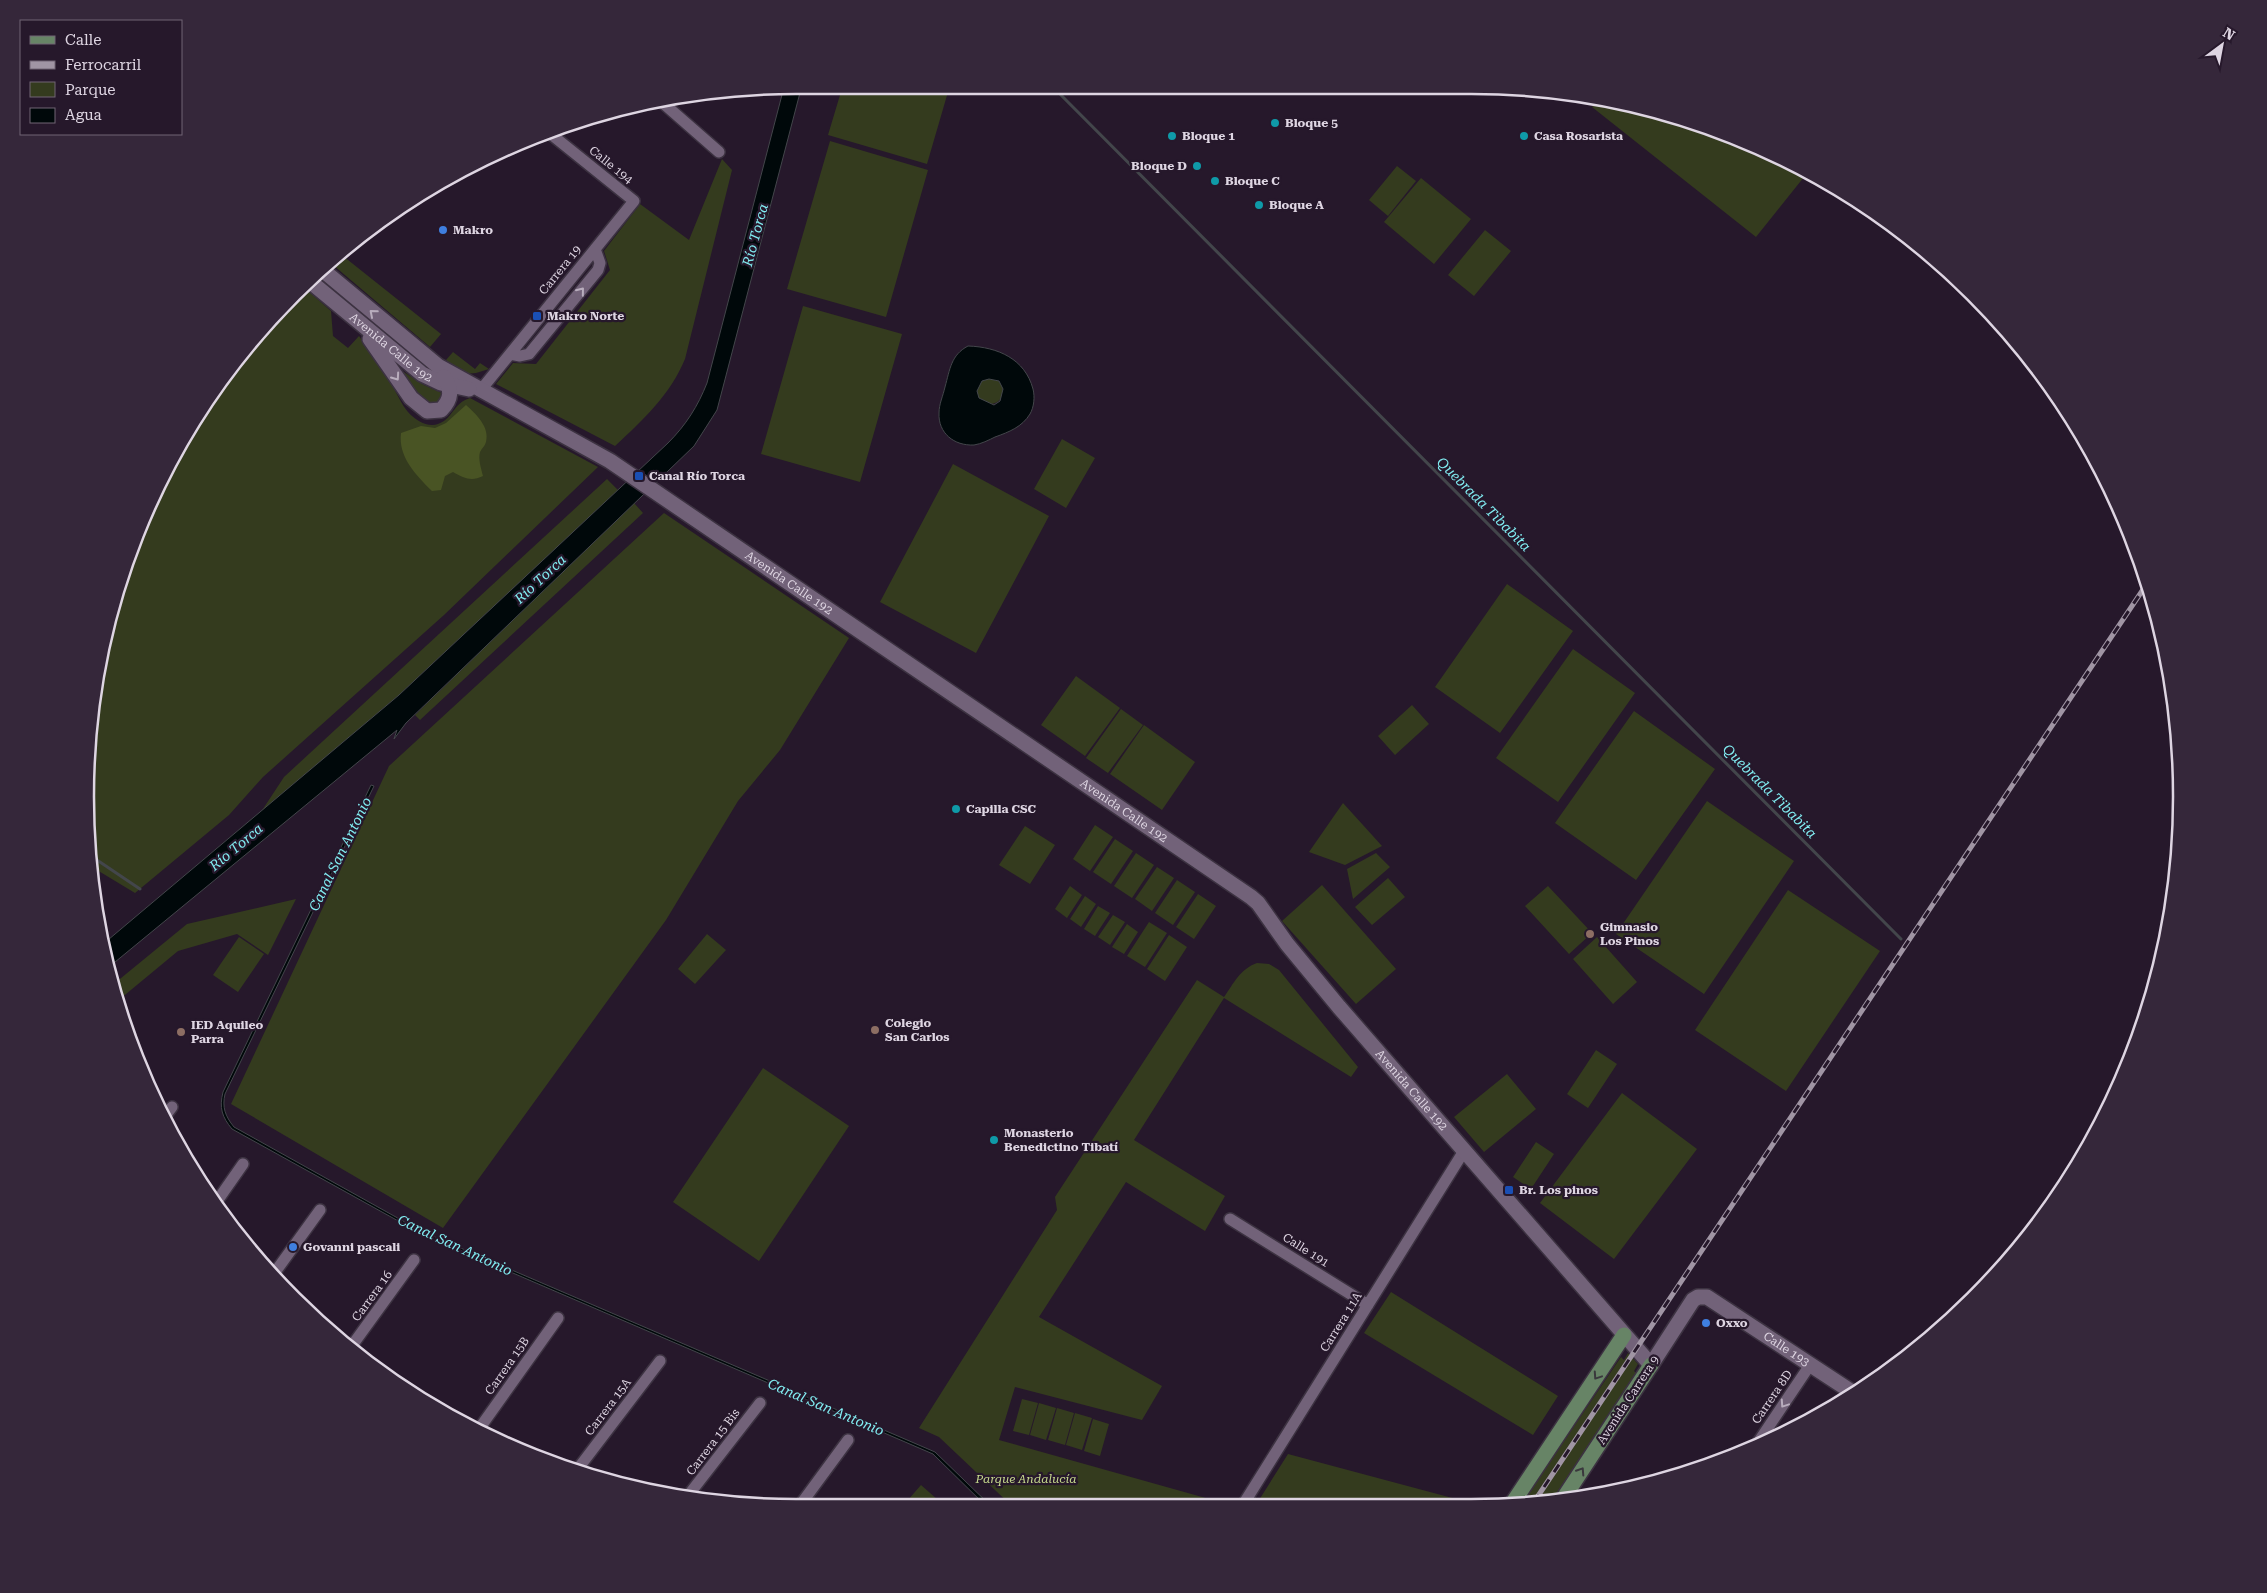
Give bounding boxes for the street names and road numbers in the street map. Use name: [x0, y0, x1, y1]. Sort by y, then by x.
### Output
street label: Calle 194: [586, 143, 636, 187]
street label: Carrera 19: [536, 242, 584, 297]
street label: Avenida Calle 192: [347, 310, 435, 385]
street label: Avenida Calle 192: [743, 548, 836, 618]
street label: Avenida Calle 192: [1078, 776, 1170, 845]
street label: Avenida Calle 192: [1372, 1047, 1451, 1134]
street label: Calle 191: [1280, 1230, 1332, 1270]
street label: Carrera 16: [349, 1268, 395, 1324]
street label: Carrera 11A: [1317, 1289, 1365, 1354]
street label: Calle 193: [1761, 1329, 1812, 1369]
street label: Carrera 15B: [482, 1334, 532, 1398]
street label: Avenida Carrera 9: [1594, 1353, 1662, 1447]
street label: Carrera 8D: [1749, 1367, 1795, 1427]
street label: Carrera 15A: [582, 1375, 634, 1438]
street label: Carrera 15 Bis: [683, 1406, 743, 1478]

